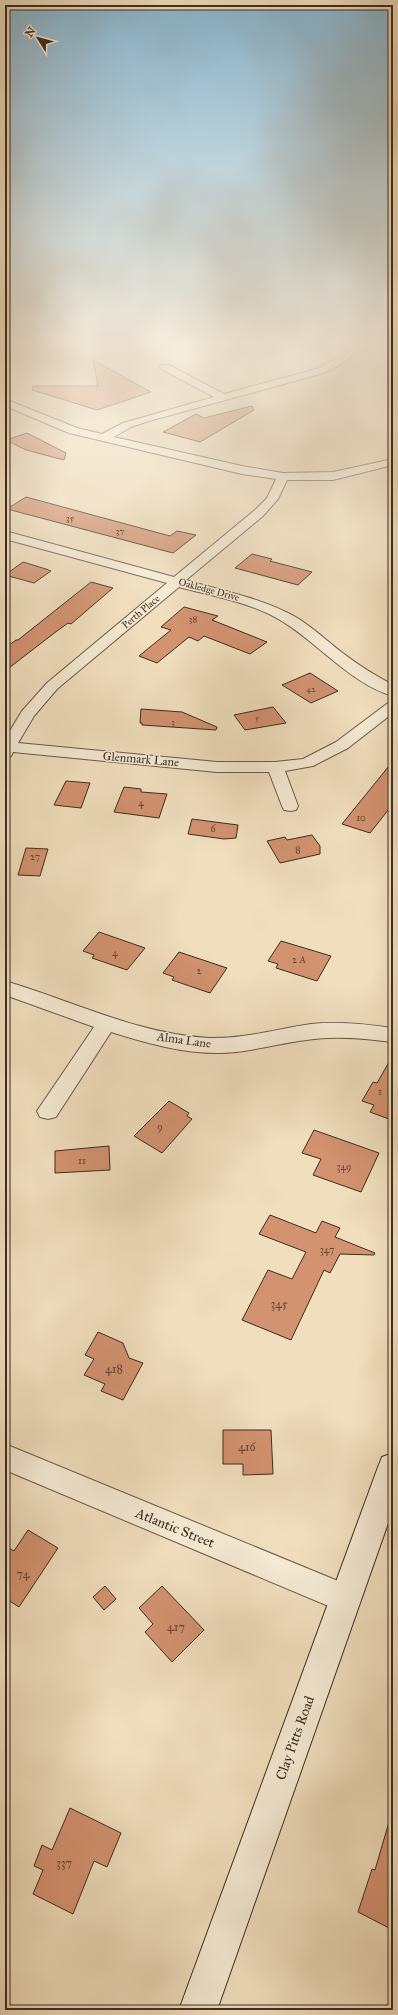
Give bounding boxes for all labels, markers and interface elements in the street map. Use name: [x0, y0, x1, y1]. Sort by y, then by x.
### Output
north arrow: [18, 18, 58, 58]
text: N: [22, 24, 39, 40]
house number: 35: [66, 512, 75, 523]
house number: 37: [116, 525, 124, 536]
street label: Oakledge Drive: [177, 576, 241, 604]
street label: Perth Place: [120, 593, 162, 631]
house number: 38: [189, 613, 197, 624]
house number: 42: [306, 683, 316, 694]
house number: 5: [255, 712, 260, 723]
house number: 3: [171, 716, 175, 727]
street label: Glenmark Lane: [102, 749, 180, 769]
house number: 4: [138, 797, 144, 809]
house number: 10: [356, 812, 366, 824]
house number: 6: [210, 823, 216, 835]
house number: 8: [295, 844, 301, 856]
house number: 27: [30, 851, 40, 863]
house number: 4: [112, 947, 118, 959]
house number: 2 A: [292, 954, 306, 966]
house number: 2: [197, 965, 202, 977]
street label: Alma Lane: [155, 1029, 212, 1051]
house number: 1: [378, 1086, 382, 1098]
house number: 9: [157, 1121, 163, 1133]
house number: 11: [78, 1155, 86, 1167]
house number: 349: [337, 1161, 351, 1173]
house number: 347: [320, 1244, 334, 1256]
house number: 345: [270, 1297, 288, 1311]
house number: 418: [105, 1362, 123, 1376]
house number: 416: [238, 1440, 257, 1454]
street label: Atlantic Street: [132, 1504, 217, 1552]
house number: 74: [17, 1567, 30, 1581]
house number: 417: [167, 1620, 185, 1634]
street label: Clay Pitts Road: [272, 1694, 318, 1782]
house number: 337: [56, 1856, 72, 1870]

